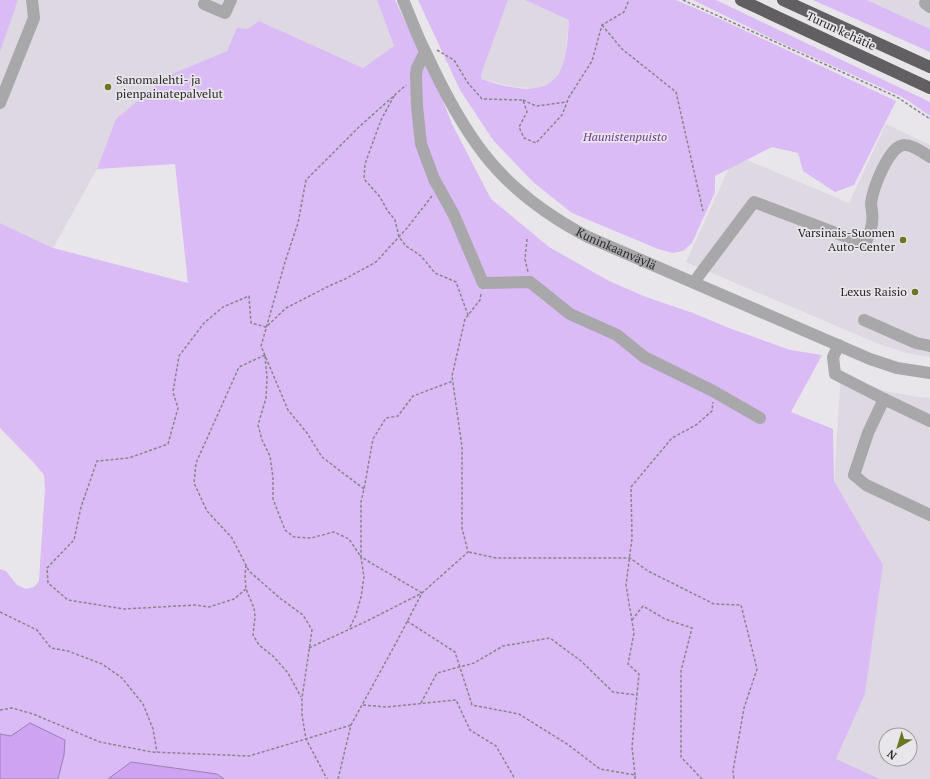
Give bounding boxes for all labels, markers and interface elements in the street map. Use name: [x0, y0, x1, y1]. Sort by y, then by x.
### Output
street label: Turun kehätie: [804, 8, 878, 53]
place label: Sanomalehti- ja pienpainatepalvelut: [116, 72, 224, 101]
marker: Sanomalehti- ja pienpainatepalvelut: [103, 82, 113, 92]
park label: Haunistenpuisto: [582, 129, 667, 144]
street label: Kuninkaanväylä: [574, 224, 659, 273]
place label: Varsinais-Suomen Auto-Center: [798, 225, 895, 254]
marker: Varsinais-Suomen Auto-Center: [898, 235, 908, 245]
place label: Lexus Raisio: [841, 284, 907, 299]
marker: Lexus Raisio: [910, 287, 920, 297]
north arrow: [878, 727, 918, 767]
text: N: [884, 746, 899, 763]

